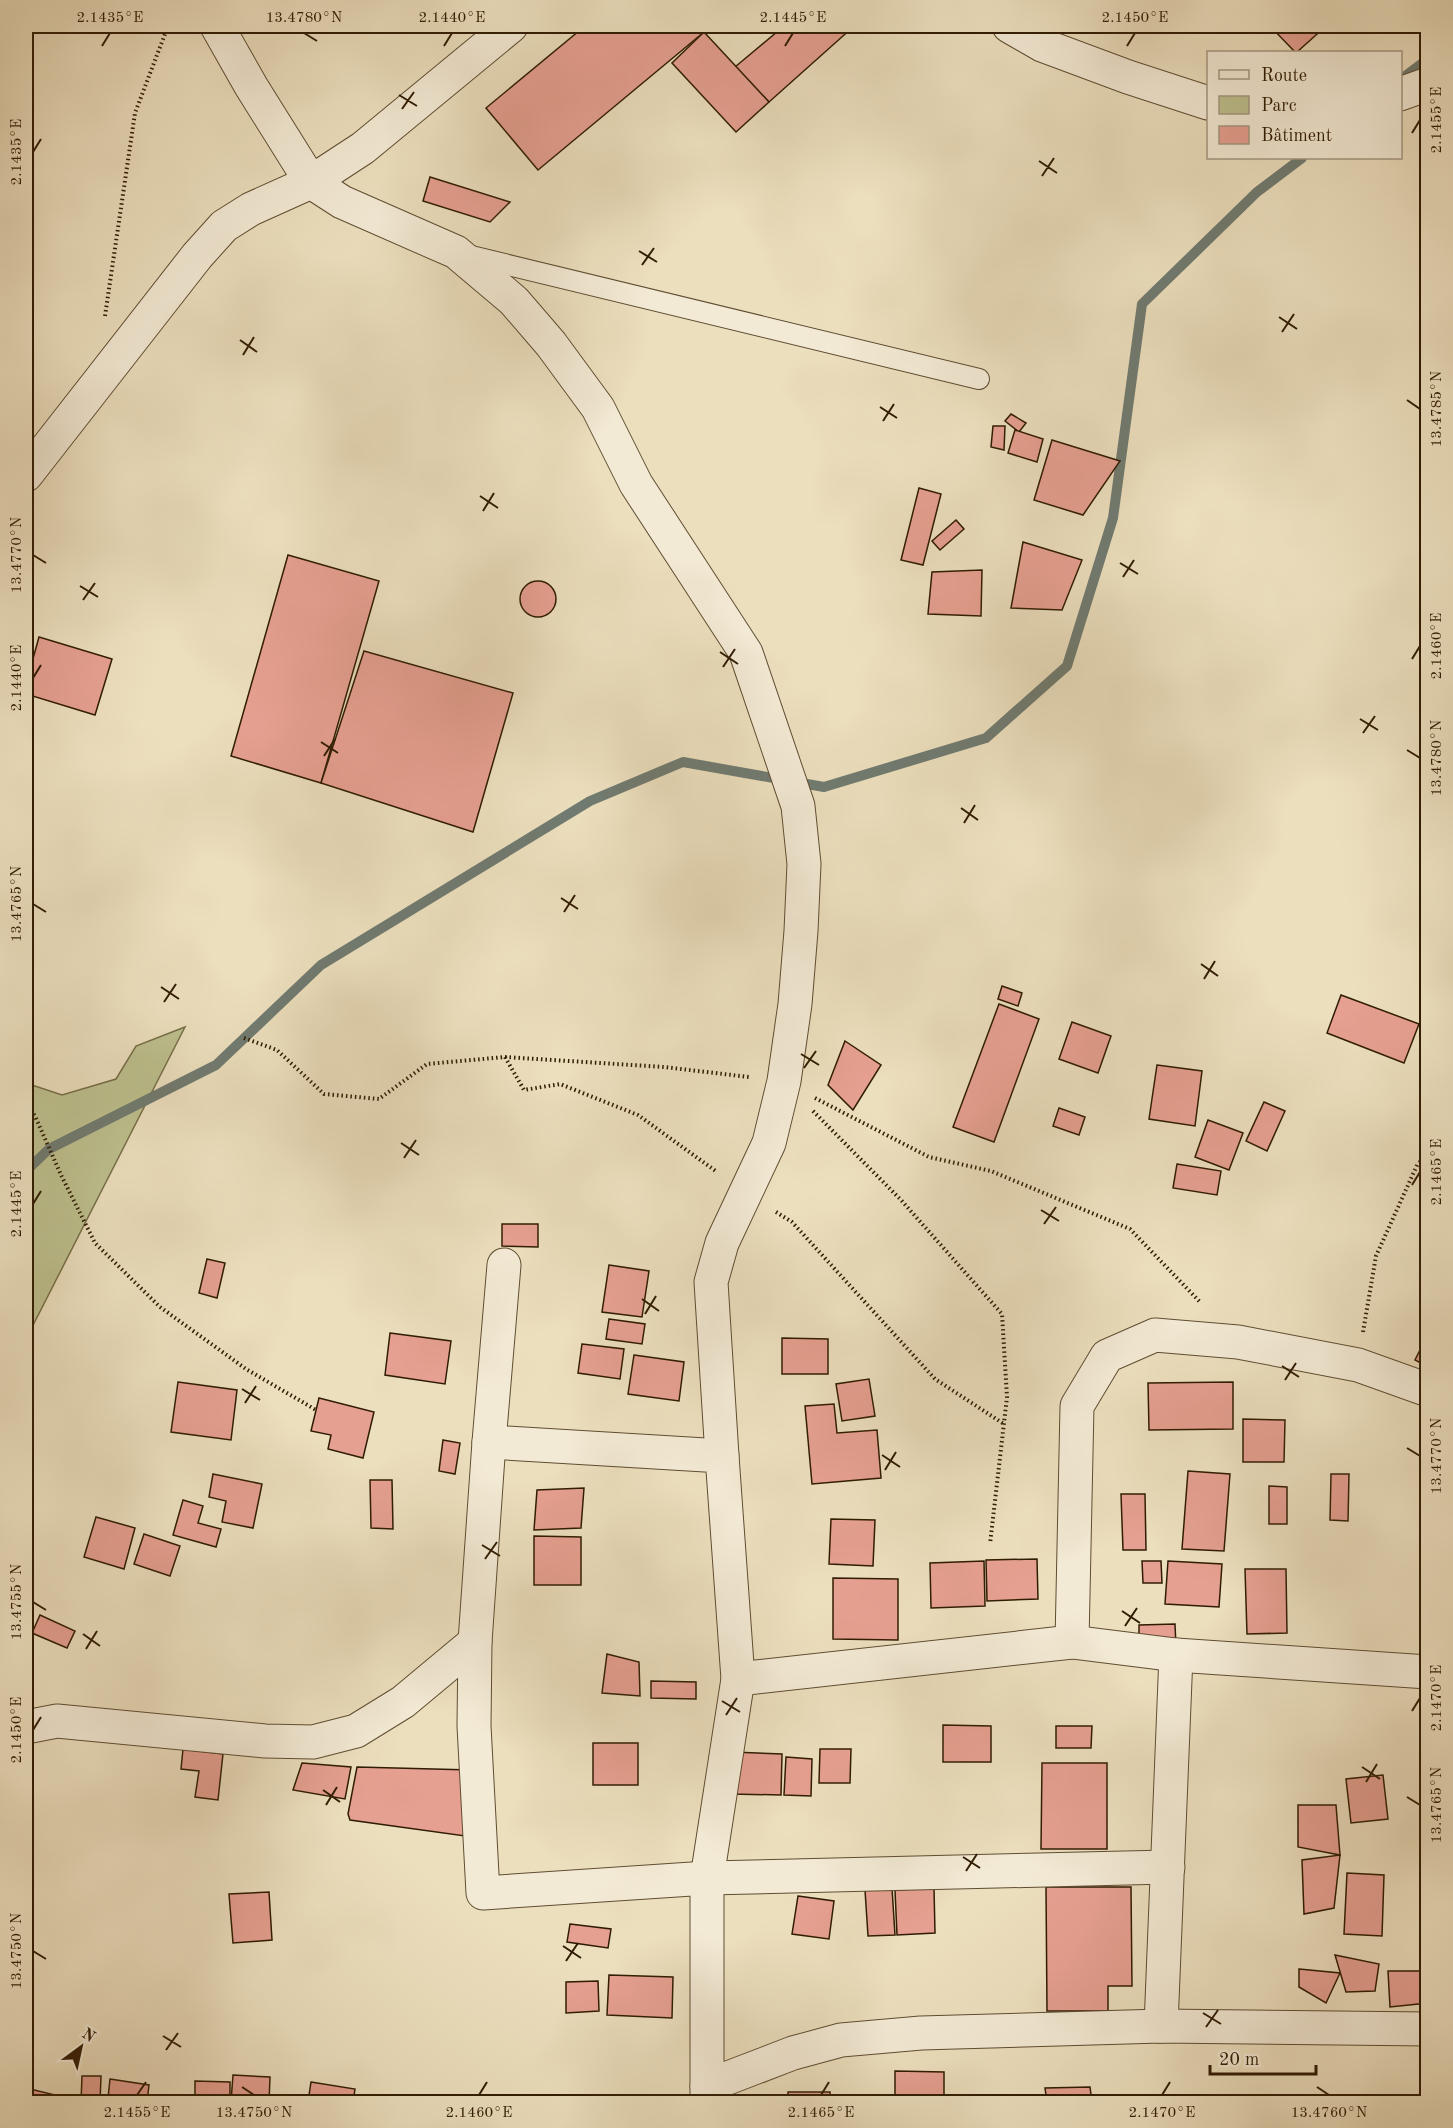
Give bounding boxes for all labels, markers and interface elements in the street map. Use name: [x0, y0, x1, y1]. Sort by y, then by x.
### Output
text: 2.1435°E: [77, 11, 143, 26]
text: 13.4780°N: [266, 11, 343, 26]
text: 2.1440°E: [419, 11, 485, 26]
text: 2.1445°E: [760, 11, 826, 26]
text: 2.1450°E: [1102, 11, 1168, 26]
legend: [1207, 51, 1402, 159]
text: Route: [1261, 67, 1307, 85]
text: 2.1455°E: [1430, 87, 1445, 153]
text: Parc: [1261, 97, 1297, 115]
text: 2.1435°E: [10, 119, 25, 185]
text: Bâtiment: [1261, 127, 1332, 145]
text: 13.4785°N: [1430, 370, 1445, 447]
text: 13.4770°N: [10, 516, 25, 593]
text: 2.1460°E: [1430, 613, 1445, 679]
text: 2.1440°E: [10, 645, 25, 711]
text: 13.4780°N: [1430, 719, 1445, 796]
text: 13.4765°N: [10, 865, 25, 942]
text: 2.1465°E: [1430, 1139, 1445, 1205]
text: 2.1445°E: [10, 1171, 25, 1237]
text: 13.4770°N: [1430, 1417, 1445, 1494]
text: 13.4755°N: [10, 1563, 25, 1640]
text: 2.1470°E: [1430, 1665, 1445, 1731]
text: 2.1450°E: [10, 1697, 25, 1763]
text: 13.4765°N: [1430, 1766, 1445, 1843]
text: 13.4750°N: [10, 1912, 25, 1989]
north arrow: [51, 2017, 111, 2077]
text: N: [79, 2026, 98, 2047]
scale bar: [1210, 2038, 1316, 2076]
text: 20 m: [1219, 2051, 1259, 2069]
text: 2.1455°E: [104, 2106, 170, 2121]
text: 13.4750°N: [216, 2106, 293, 2121]
text: 2.1460°E: [446, 2106, 512, 2121]
text: 2.1465°E: [788, 2106, 854, 2121]
text: 2.1470°E: [1129, 2106, 1195, 2121]
text: 13.4760°N: [1291, 2106, 1368, 2121]

